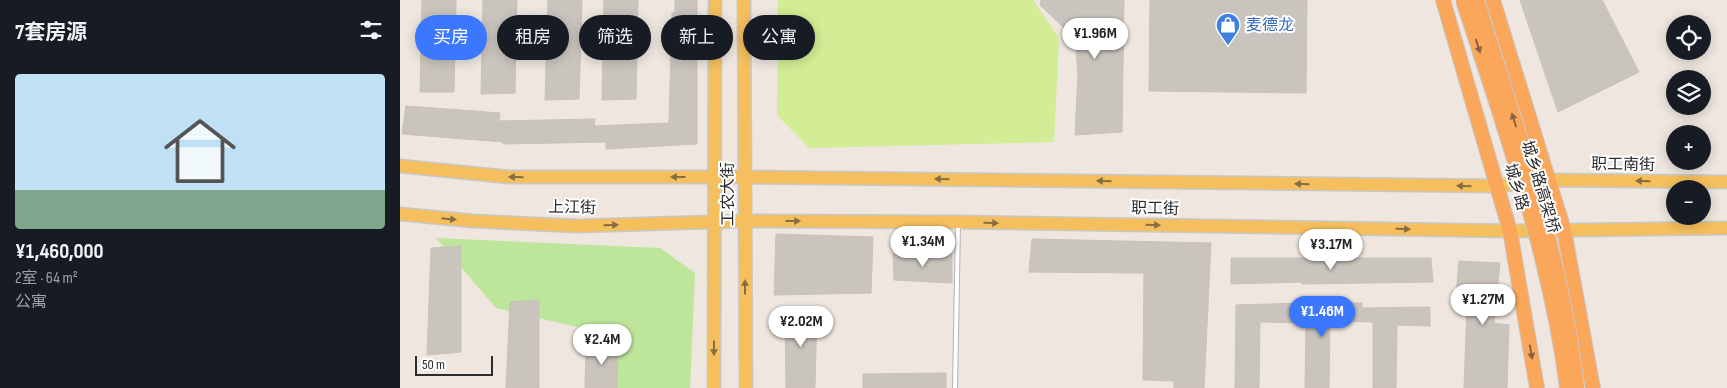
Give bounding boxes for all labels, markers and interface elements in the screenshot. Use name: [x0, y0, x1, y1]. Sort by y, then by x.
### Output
shop icon: 麦德龙: [1215, 12, 1241, 46]
chip: 买房: [415, 15, 487, 60]
chip: 租房: [497, 15, 569, 60]
chip: 筛选: [579, 15, 651, 60]
chip: 新上: [661, 15, 733, 60]
chip: 公寓: [743, 15, 815, 60]
map controls: [1666, 15, 1711, 225]
button: locate: [1666, 15, 1711, 60]
icon: filters: [357, 16, 385, 44]
place label: 麦德龙: [1246, 16, 1294, 35]
pin: ¥1.96M: [1054, 18, 1136, 60]
text: 7套房源: [15, 20, 87, 45]
text: ¥1.96M: [1073, 24, 1117, 43]
one-way arrow: [1474, 39, 1482, 54]
button: layers: [1666, 70, 1711, 115]
icon: home: [155, 106, 245, 196]
one-way arrow: [1509, 112, 1517, 127]
button: +: [1666, 125, 1711, 170]
street label: 城乡路高架桥: [1517, 138, 1563, 236]
street label: 职工南街: [1591, 155, 1655, 175]
street label: 城乡路: [1500, 161, 1532, 213]
street label: 工农大街: [719, 162, 738, 226]
one-way arrow: [507, 173, 523, 181]
one-way arrow: [670, 173, 686, 181]
one-way arrow: [934, 175, 950, 183]
one-way arrow: [1096, 177, 1112, 185]
one-way arrow: [1635, 177, 1651, 185]
one-way arrow: [1294, 180, 1310, 188]
button: −: [1666, 180, 1711, 225]
one-way arrow: [1456, 182, 1472, 190]
street label: 上江街: [548, 198, 596, 218]
street label: 职工街: [1131, 199, 1179, 219]
one-way arrow: [441, 215, 457, 223]
one-way arrow: [786, 217, 802, 225]
one-way arrow: [983, 219, 999, 227]
one-way arrow: [603, 220, 619, 228]
one-way arrow: [1146, 221, 1162, 229]
one-way arrow: [1395, 225, 1411, 233]
pin: ¥1.34M: [882, 226, 964, 268]
pin: ¥3.17M: [1290, 228, 1372, 271]
text: ¥1.34M: [901, 232, 945, 251]
text: ¥3.17M: [1310, 235, 1352, 254]
text: ¥1,460,000: [15, 239, 104, 264]
text: 2室 · 64 m²: [15, 269, 78, 288]
one-way arrow: [741, 279, 749, 295]
pin: ¥1.27M: [1442, 284, 1524, 326]
text: ¥1.27M: [1462, 290, 1504, 309]
text: 公寓: [15, 293, 47, 312]
pin: ¥1.46M: [1281, 296, 1363, 338]
text: ¥1.46M: [1300, 302, 1344, 321]
pin: ¥2.02M: [760, 306, 842, 348]
text: ¥2.02M: [779, 312, 823, 331]
pin: ¥2.4M: [567, 324, 637, 366]
text: ¥2.4M: [584, 330, 620, 349]
one-way arrow: [710, 340, 718, 356]
one-way arrow: [1527, 345, 1535, 361]
scale bar: [415, 353, 492, 376]
text: 50 m: [422, 356, 445, 373]

